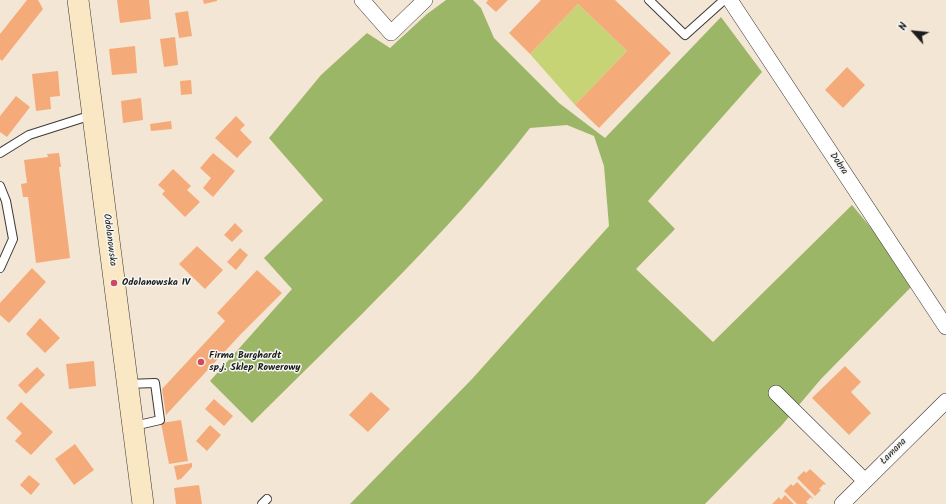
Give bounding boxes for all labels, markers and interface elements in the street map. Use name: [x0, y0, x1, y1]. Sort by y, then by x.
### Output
north arrow: [894, 12, 934, 52]
text: N: [894, 19, 913, 34]
street label: Dobra: [826, 151, 850, 177]
street label: Odolanowska: [100, 213, 118, 267]
place label: Odolanowska IV: [122, 277, 190, 289]
marker: Odolanowska IV: [109, 278, 119, 288]
place label: Firma Burghardt sp.j. Sklep Rowerowy: [209, 350, 300, 374]
marker: Firma Burghardt sp.j. Sklep Rowerowy: [196, 357, 206, 367]
street label: Łamana: [878, 436, 910, 468]

